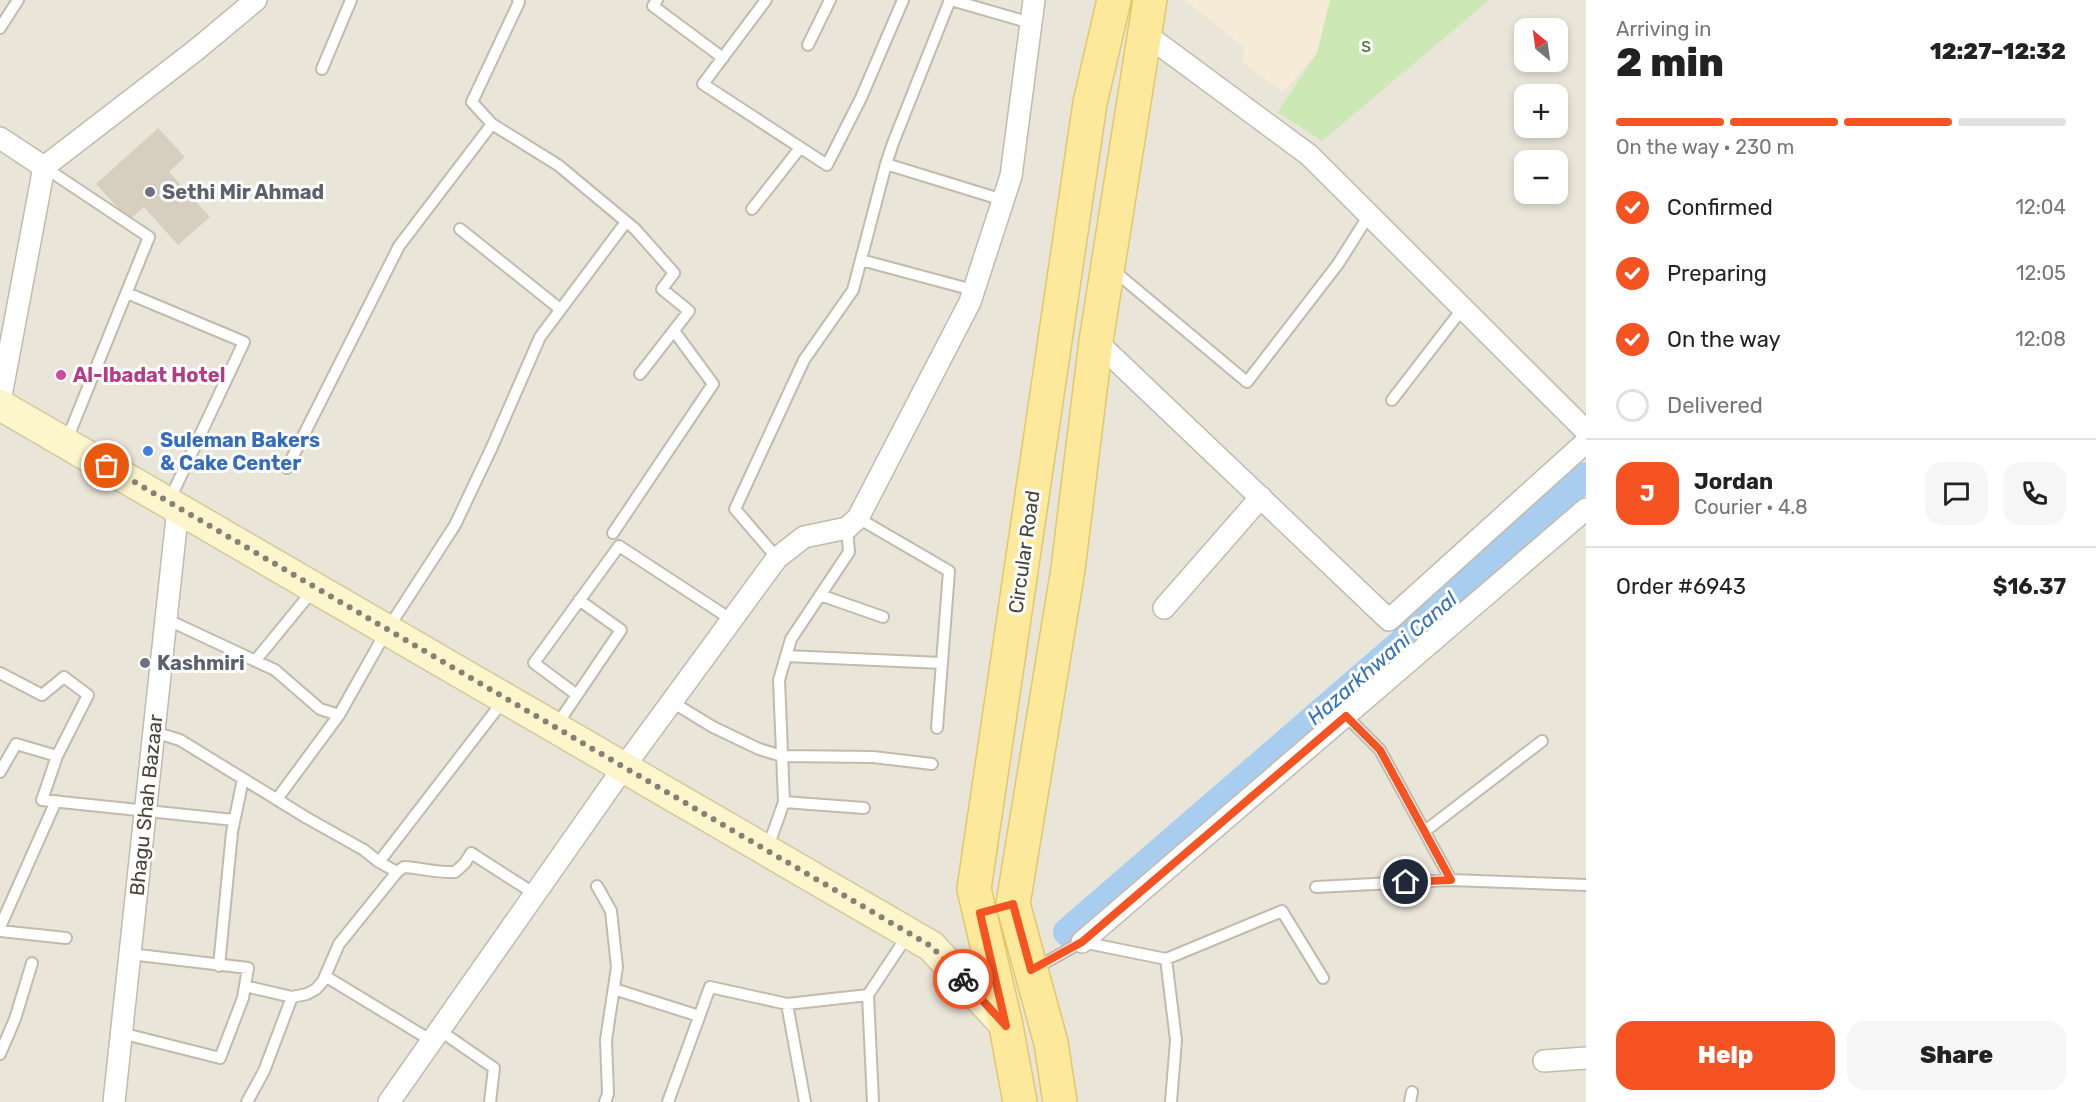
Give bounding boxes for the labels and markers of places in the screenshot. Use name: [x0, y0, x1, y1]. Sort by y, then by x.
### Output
place label: Sethi Mir Ahmad: [162, 180, 324, 204]
marker: Sethi Mir Ahmad: [143, 185, 157, 199]
place label: Al-Ibadat Hotel: [73, 363, 225, 387]
marker: Al-Ibadat Hotel: [54, 368, 68, 382]
place label: Suleman Bakers & Cake Center: [160, 428, 320, 475]
pin: [81, 440, 132, 491]
marker: Suleman Bakers & Cake Center: [141, 444, 155, 458]
place label: Kashmiri: [157, 651, 245, 675]
marker: Kashmiri: [138, 656, 152, 670]
pin: [1380, 856, 1431, 907]

